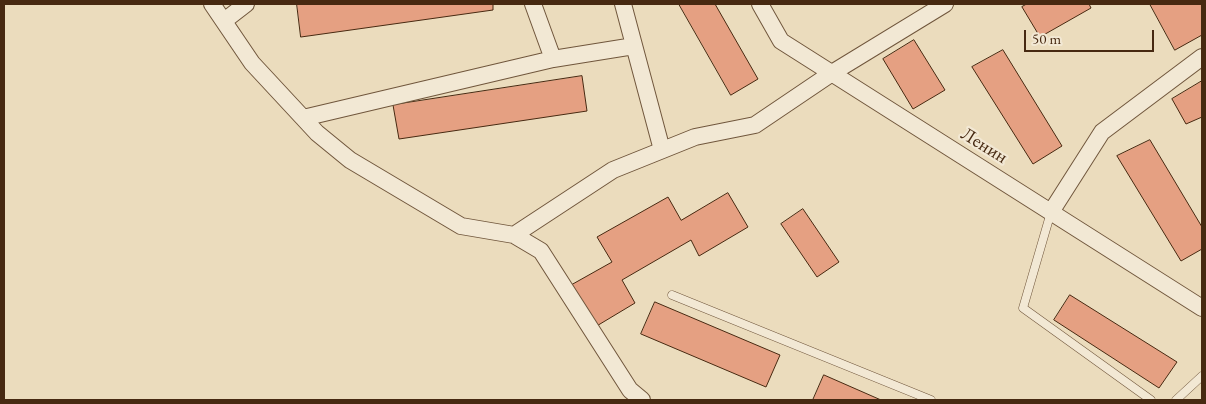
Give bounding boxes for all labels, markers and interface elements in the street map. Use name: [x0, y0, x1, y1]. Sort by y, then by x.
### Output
scale bar: [1026, 20, 1156, 52]
text: 50 m: [1032, 29, 1061, 48]
street label: Ленин: [956, 123, 1012, 169]

